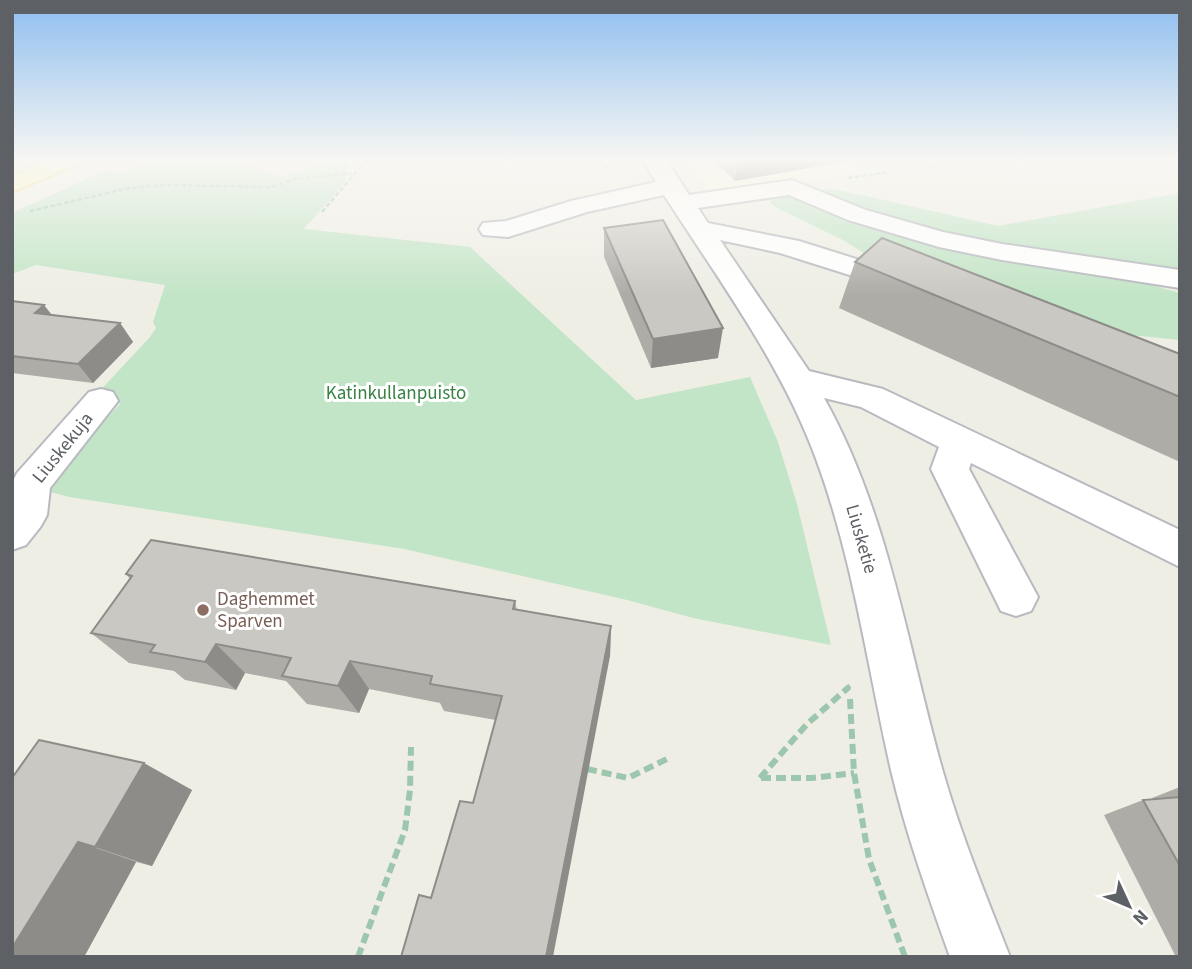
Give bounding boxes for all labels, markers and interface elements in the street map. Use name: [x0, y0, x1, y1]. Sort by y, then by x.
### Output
park label: Katinkullanpuisto: [326, 380, 466, 407]
street label: Liuskekuja: [26, 407, 100, 489]
street label: Liusketie: [838, 501, 884, 577]
place label: Daghemmet Sparven: [217, 586, 315, 635]
marker: Daghemmet Sparven: [195, 602, 211, 618]
north arrow: [1094, 871, 1164, 941]
text: N: [1126, 903, 1154, 931]

